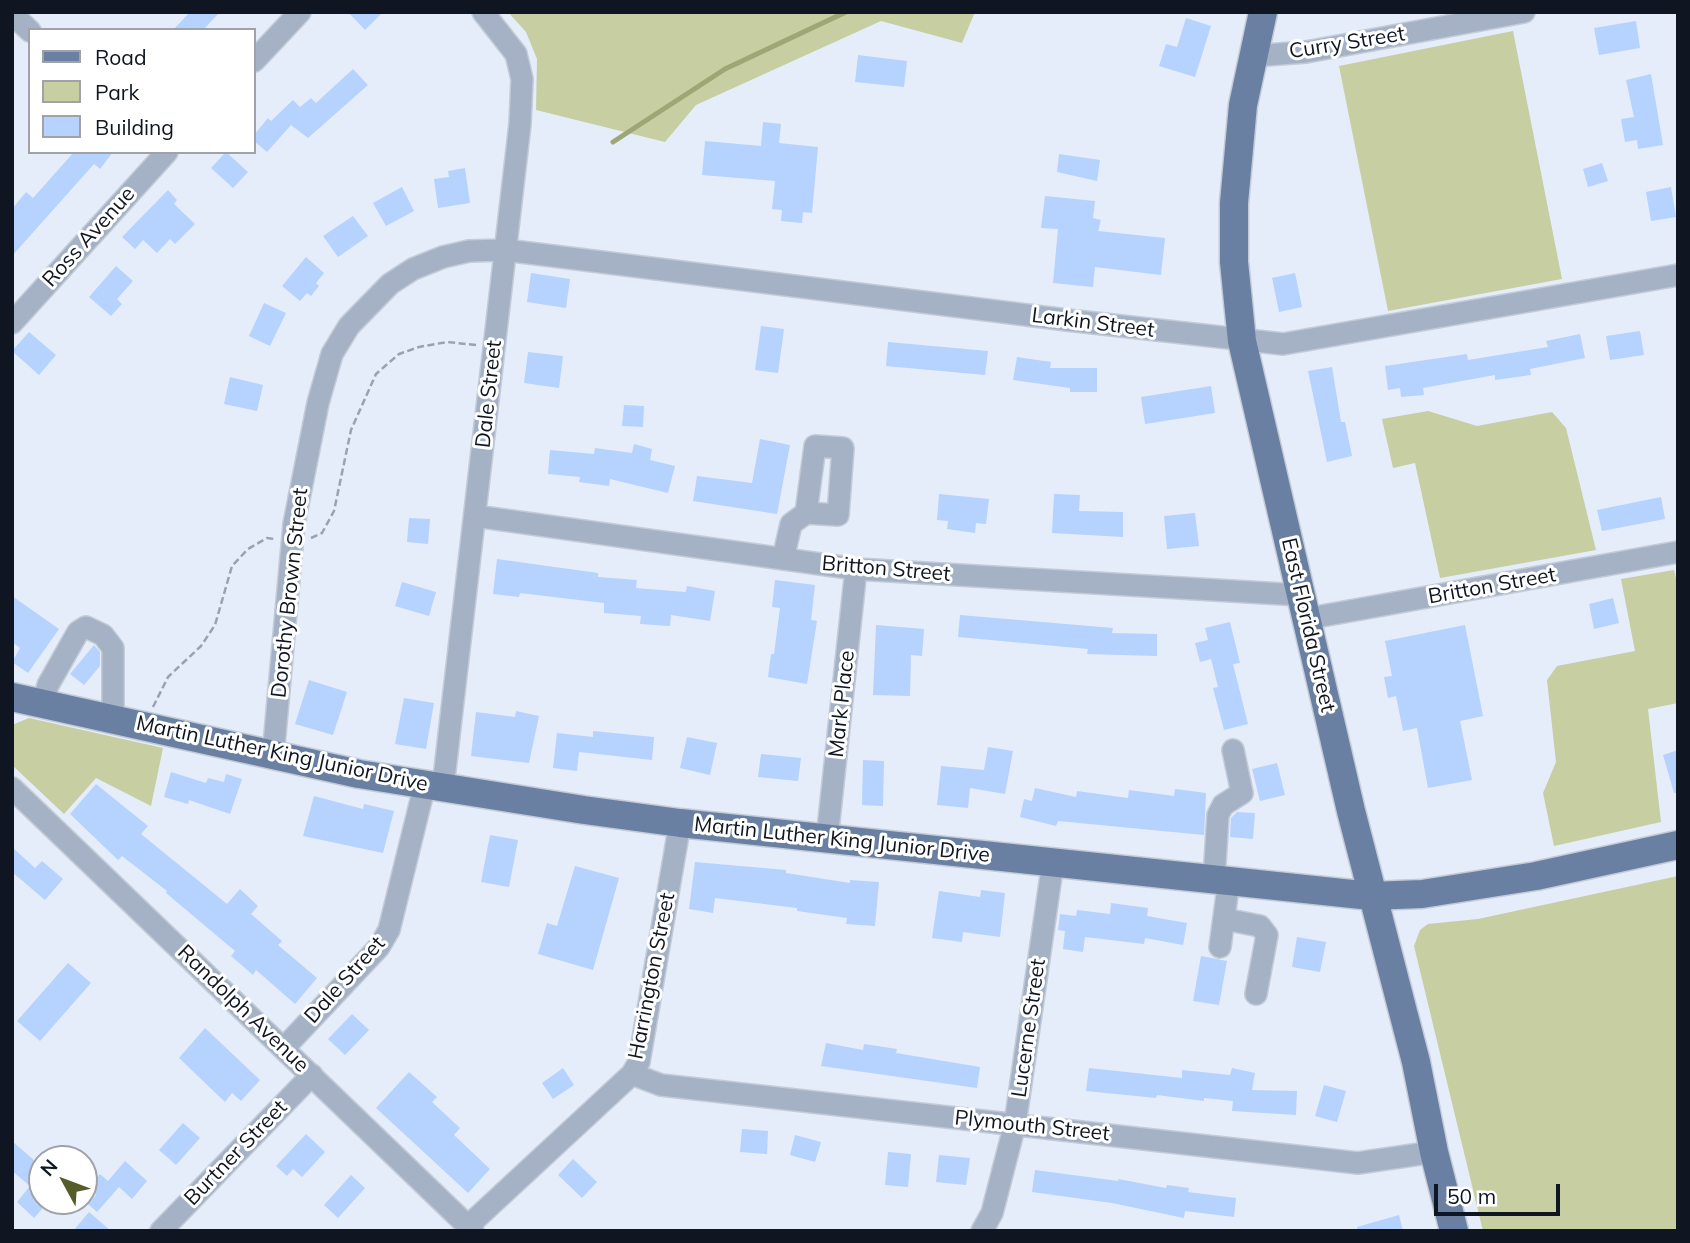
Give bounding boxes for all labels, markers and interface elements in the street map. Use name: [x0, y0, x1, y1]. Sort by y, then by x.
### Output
street label: Curry Street: [1287, 21, 1407, 65]
legend: [28, 28, 256, 154]
text: Road: [95, 44, 146, 70]
text: Park: [95, 79, 139, 105]
text: Building: [95, 114, 174, 140]
street label: Ross Avenue: [38, 182, 140, 292]
street label: Larkin Street: [1030, 303, 1156, 343]
street label: Dale Street: [471, 339, 507, 449]
street label: Dorothy Brown Street: [266, 487, 314, 699]
street label: East Florida Street: [1276, 535, 1340, 715]
street label: Britton Street: [821, 551, 951, 587]
street label: Britton Street: [1426, 562, 1558, 610]
street label: Mark Place: [824, 649, 860, 759]
street label: Martin Luther King Junior Drive: [134, 711, 430, 797]
street label: Martin Luther King Junior Drive: [693, 812, 991, 868]
street label: Harrington Street: [624, 891, 680, 1061]
street label: Dale Street: [299, 931, 391, 1029]
street label: Randolph Avenue: [172, 940, 314, 1078]
street label: Lucerne Street: [1007, 957, 1051, 1099]
street label: Burtner Street: [179, 1095, 293, 1211]
street label: Plymouth Street: [953, 1105, 1111, 1147]
north arrow: [28, 1145, 98, 1215]
text: N: [35, 1154, 62, 1181]
scale bar: [1438, 1170, 1564, 1214]
text: 50 m: [1447, 1183, 1496, 1209]

